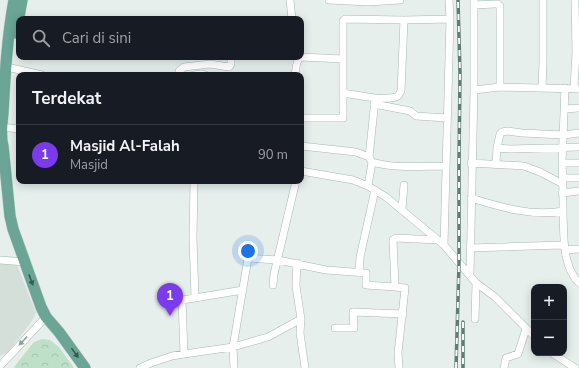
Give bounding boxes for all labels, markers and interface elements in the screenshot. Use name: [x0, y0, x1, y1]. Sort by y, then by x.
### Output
search box: [16, 16, 304, 60]
icon: search: [30, 27, 52, 49]
text: Cari di sini: [62, 28, 131, 48]
text: Terdekat: [32, 87, 101, 110]
text: Masjid Al-Falah: [70, 136, 180, 156]
text: 1: [41, 146, 49, 164]
text: 90 m: [258, 146, 288, 164]
text: Masjid: [70, 156, 108, 174]
your location: [238, 241, 258, 261]
one-way arrow: [28, 274, 34, 286]
pin: 1: [157, 283, 183, 316]
map controls: [531, 284, 567, 356]
button: +: [531, 284, 567, 320]
button: −: [531, 320, 567, 356]
one-way arrow: [18, 336, 28, 346]
one-way arrow: [71, 348, 79, 358]

